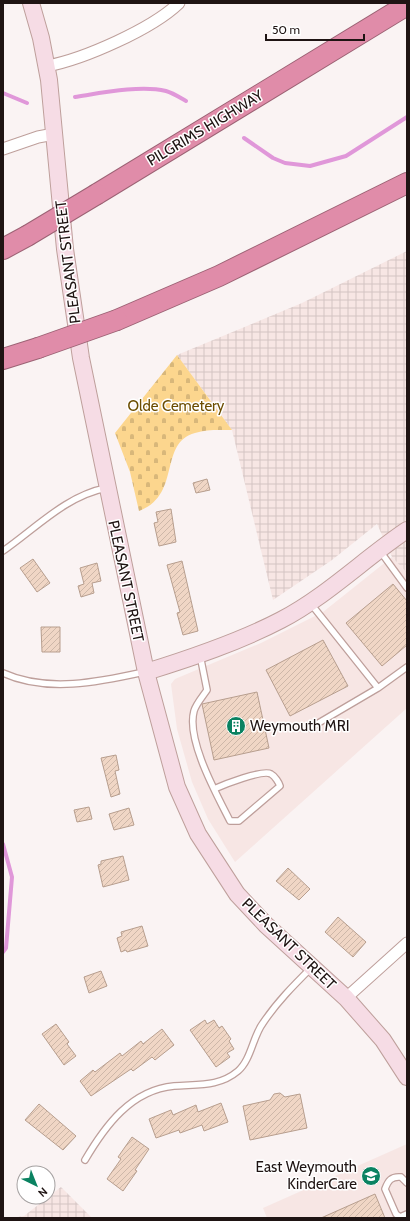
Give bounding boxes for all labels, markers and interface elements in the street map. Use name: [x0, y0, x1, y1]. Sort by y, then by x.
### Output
scale bar: [266, 16, 364, 42]
text: 50 m: [272, 22, 300, 37]
street label: PILGRIMS HIGHWAY: [144, 86, 267, 170]
street label: PLEASANT STREET: [52, 199, 84, 325]
park label: Olde Cemetery: [128, 397, 225, 415]
street label: PLEASANT STREET: [104, 518, 148, 644]
building icon: Weymouth MRI: [225, 715, 247, 737]
place label: Weymouth MRI: [250, 717, 350, 735]
street label: PLEASANT STREET: [238, 894, 340, 994]
place label: East Weymouth KinderCare: [256, 1158, 357, 1193]
north arrow: [16, 1165, 56, 1205]
school or university icon: East Weymouth KinderCare: [360, 1165, 382, 1187]
text: N: [35, 1185, 50, 1200]

